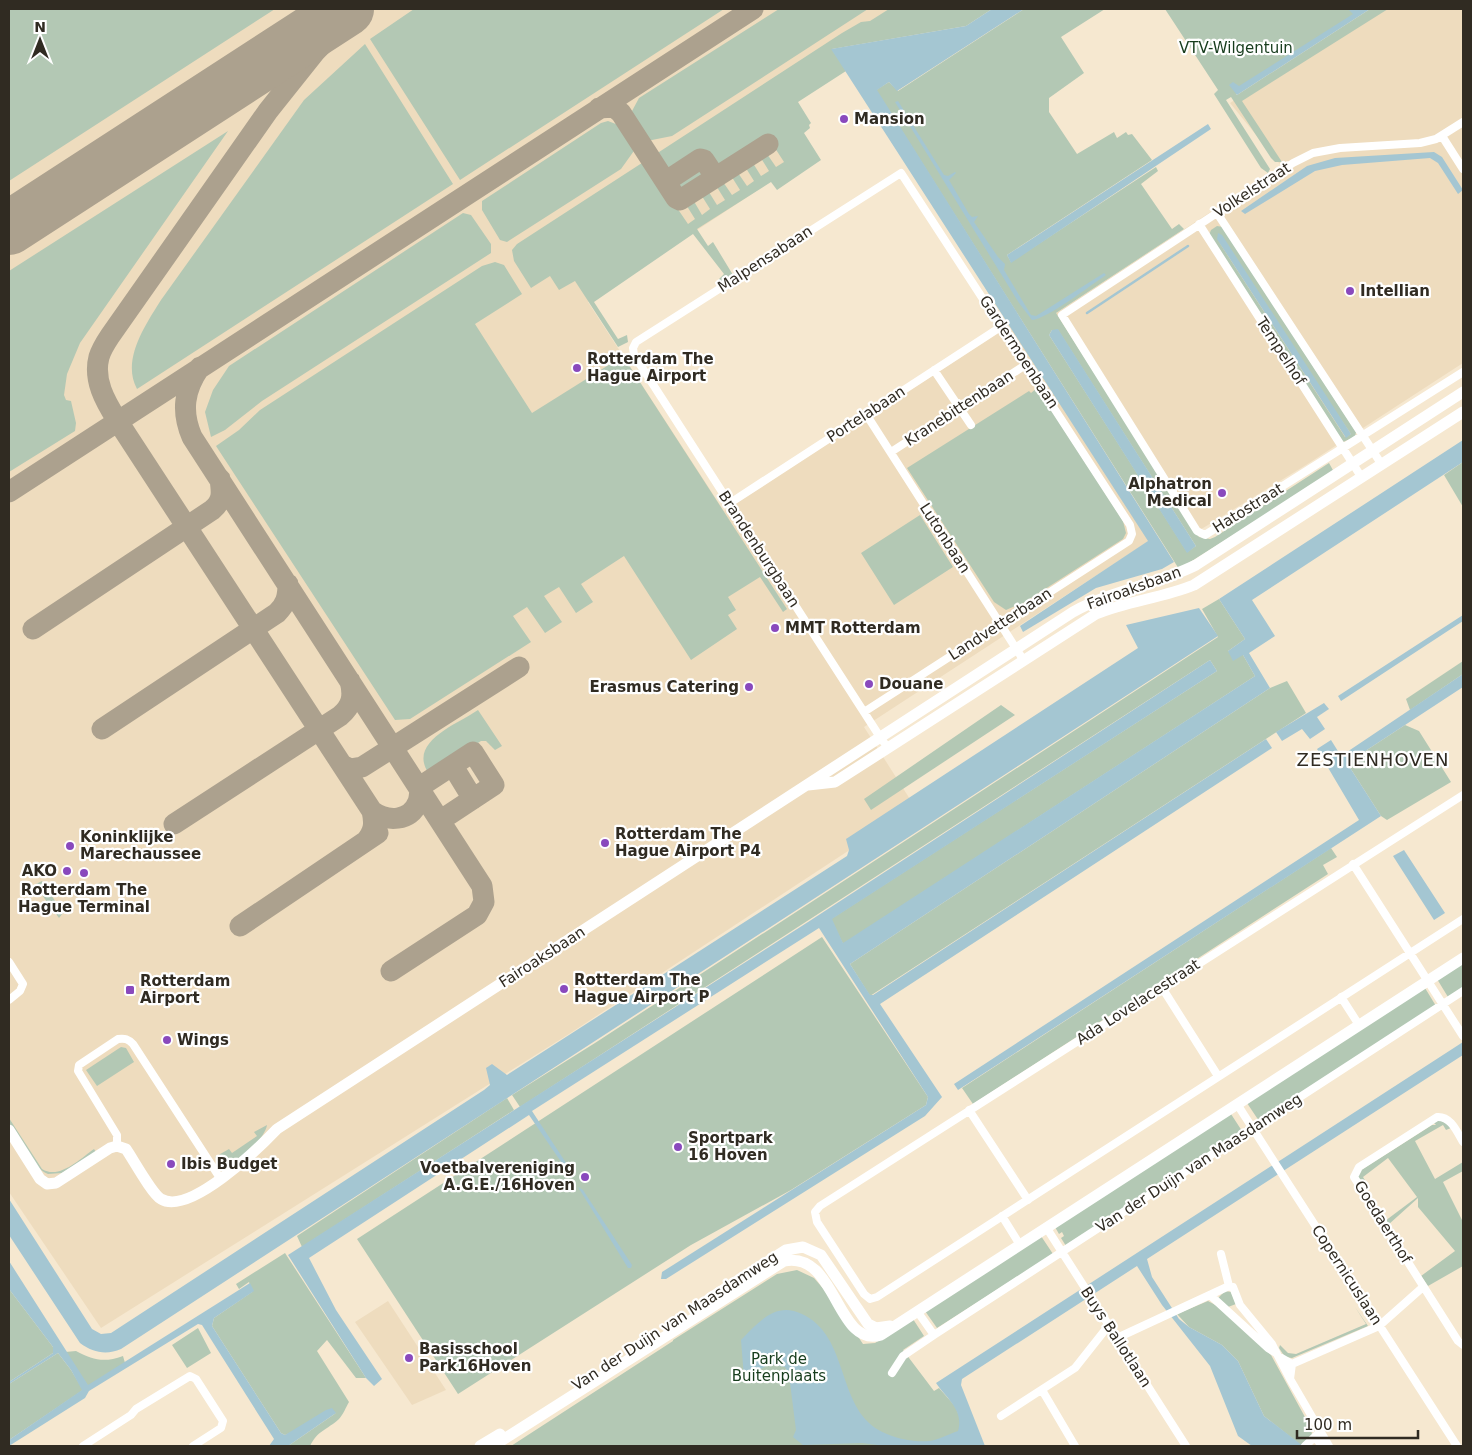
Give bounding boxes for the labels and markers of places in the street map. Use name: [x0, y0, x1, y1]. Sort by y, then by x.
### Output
place label: Mansion: [854, 110, 925, 128]
marker: Mansion: [838, 113, 850, 125]
place label: Intellian: [1360, 282, 1430, 300]
marker: Intellian: [1344, 285, 1356, 297]
place label: Rotterdam The Hague Airport: [587, 350, 714, 385]
marker: Rotterdam The Hague Airport: [571, 362, 583, 374]
place label: Alphatron Medical: [1128, 475, 1212, 510]
marker: Alphatron Medical: [1216, 487, 1228, 499]
place label: MMT Rotterdam: [785, 619, 921, 637]
marker: MMT Rotterdam: [769, 622, 781, 634]
place label: Douane: [879, 675, 943, 693]
place label: Erasmus Catering: [589, 678, 739, 696]
marker: Douane: [863, 678, 875, 690]
marker: Erasmus Catering: [743, 681, 755, 693]
place label: Rotterdam The Hague Airport P4: [615, 825, 761, 860]
place label: Koninklijke Marechaussee: [80, 828, 201, 863]
marker: Rotterdam The Hague Airport P4: [599, 837, 611, 849]
marker: Koninklijke Marechaussee: [64, 840, 76, 852]
place label: AKO: [22, 862, 57, 880]
marker: AKO: [61, 865, 73, 877]
marker: Rotterdam The Hague Terminal: [78, 867, 90, 879]
place label: Rotterdam The Hague Terminal: [18, 881, 150, 916]
place label: Rotterdam The Hague Airport P: [574, 971, 709, 1006]
place label: Rotterdam Airport: [140, 972, 230, 1007]
marker: Rotterdam The Hague Airport P: [558, 983, 570, 995]
marker: Rotterdam Airport: [124, 984, 136, 996]
place label: Wings: [177, 1031, 229, 1049]
marker: Wings: [161, 1034, 173, 1046]
place label: Sportpark 16 Hoven: [688, 1129, 774, 1164]
marker: Sportpark 16 Hoven: [672, 1141, 684, 1153]
place label: Ibis Budget: [181, 1155, 278, 1173]
marker: Ibis Budget: [165, 1158, 177, 1170]
place label: Voetbalvereniging A.G.E./16Hoven: [420, 1159, 575, 1194]
marker: Voetbalvereniging A.G.E./16Hoven: [579, 1171, 591, 1183]
place label: Basisschool Park16Hoven: [419, 1340, 531, 1375]
marker: Basisschool Park16Hoven: [403, 1352, 415, 1364]

